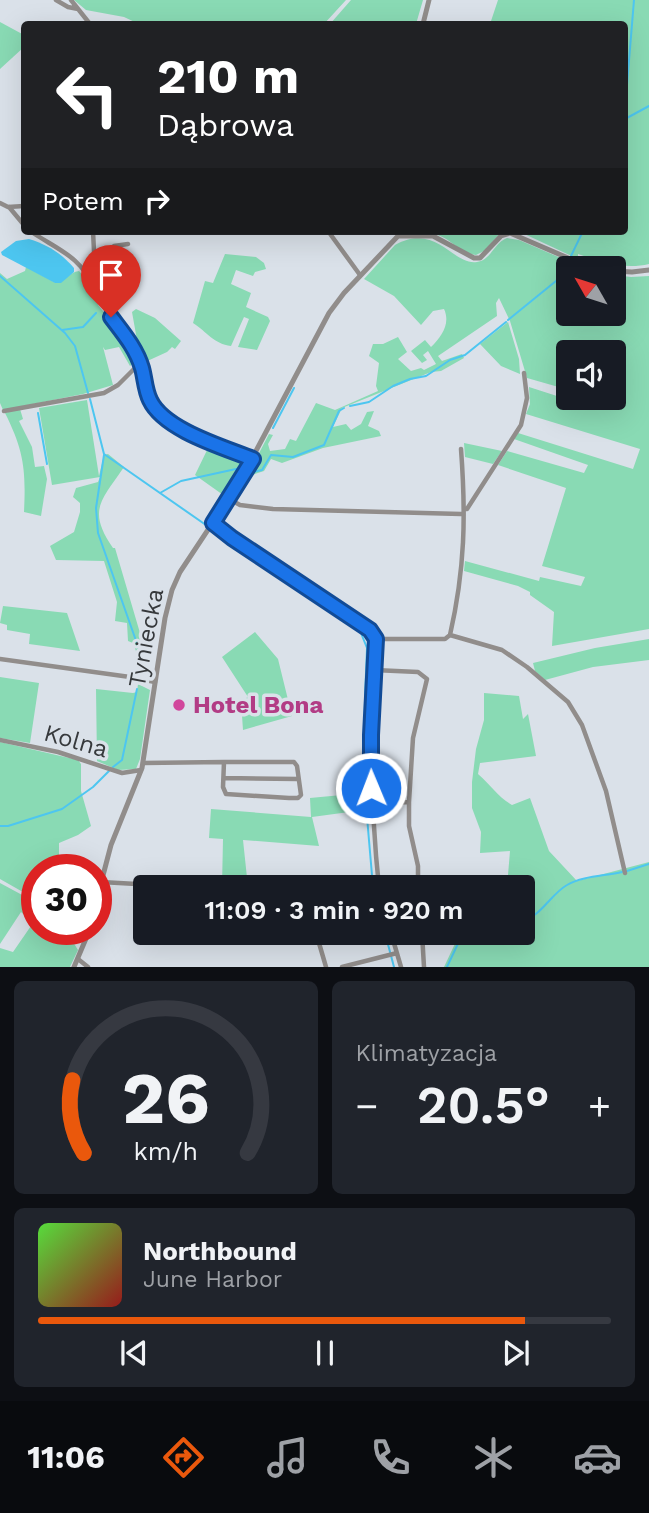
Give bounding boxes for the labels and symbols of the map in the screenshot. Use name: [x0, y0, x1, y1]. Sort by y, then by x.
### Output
pin: [81, 245, 141, 317]
north arrow: [556, 256, 626, 326]
street label: Tyniecka: [123, 586, 169, 690]
place label: Hotel Bona: [193, 691, 323, 719]
marker: Hotel Bona: [171, 697, 187, 713]
street label: Kolna: [41, 719, 111, 763]
position arrow: [334, 751, 408, 825]
speed limit sign: 30: [21, 854, 112, 945]

